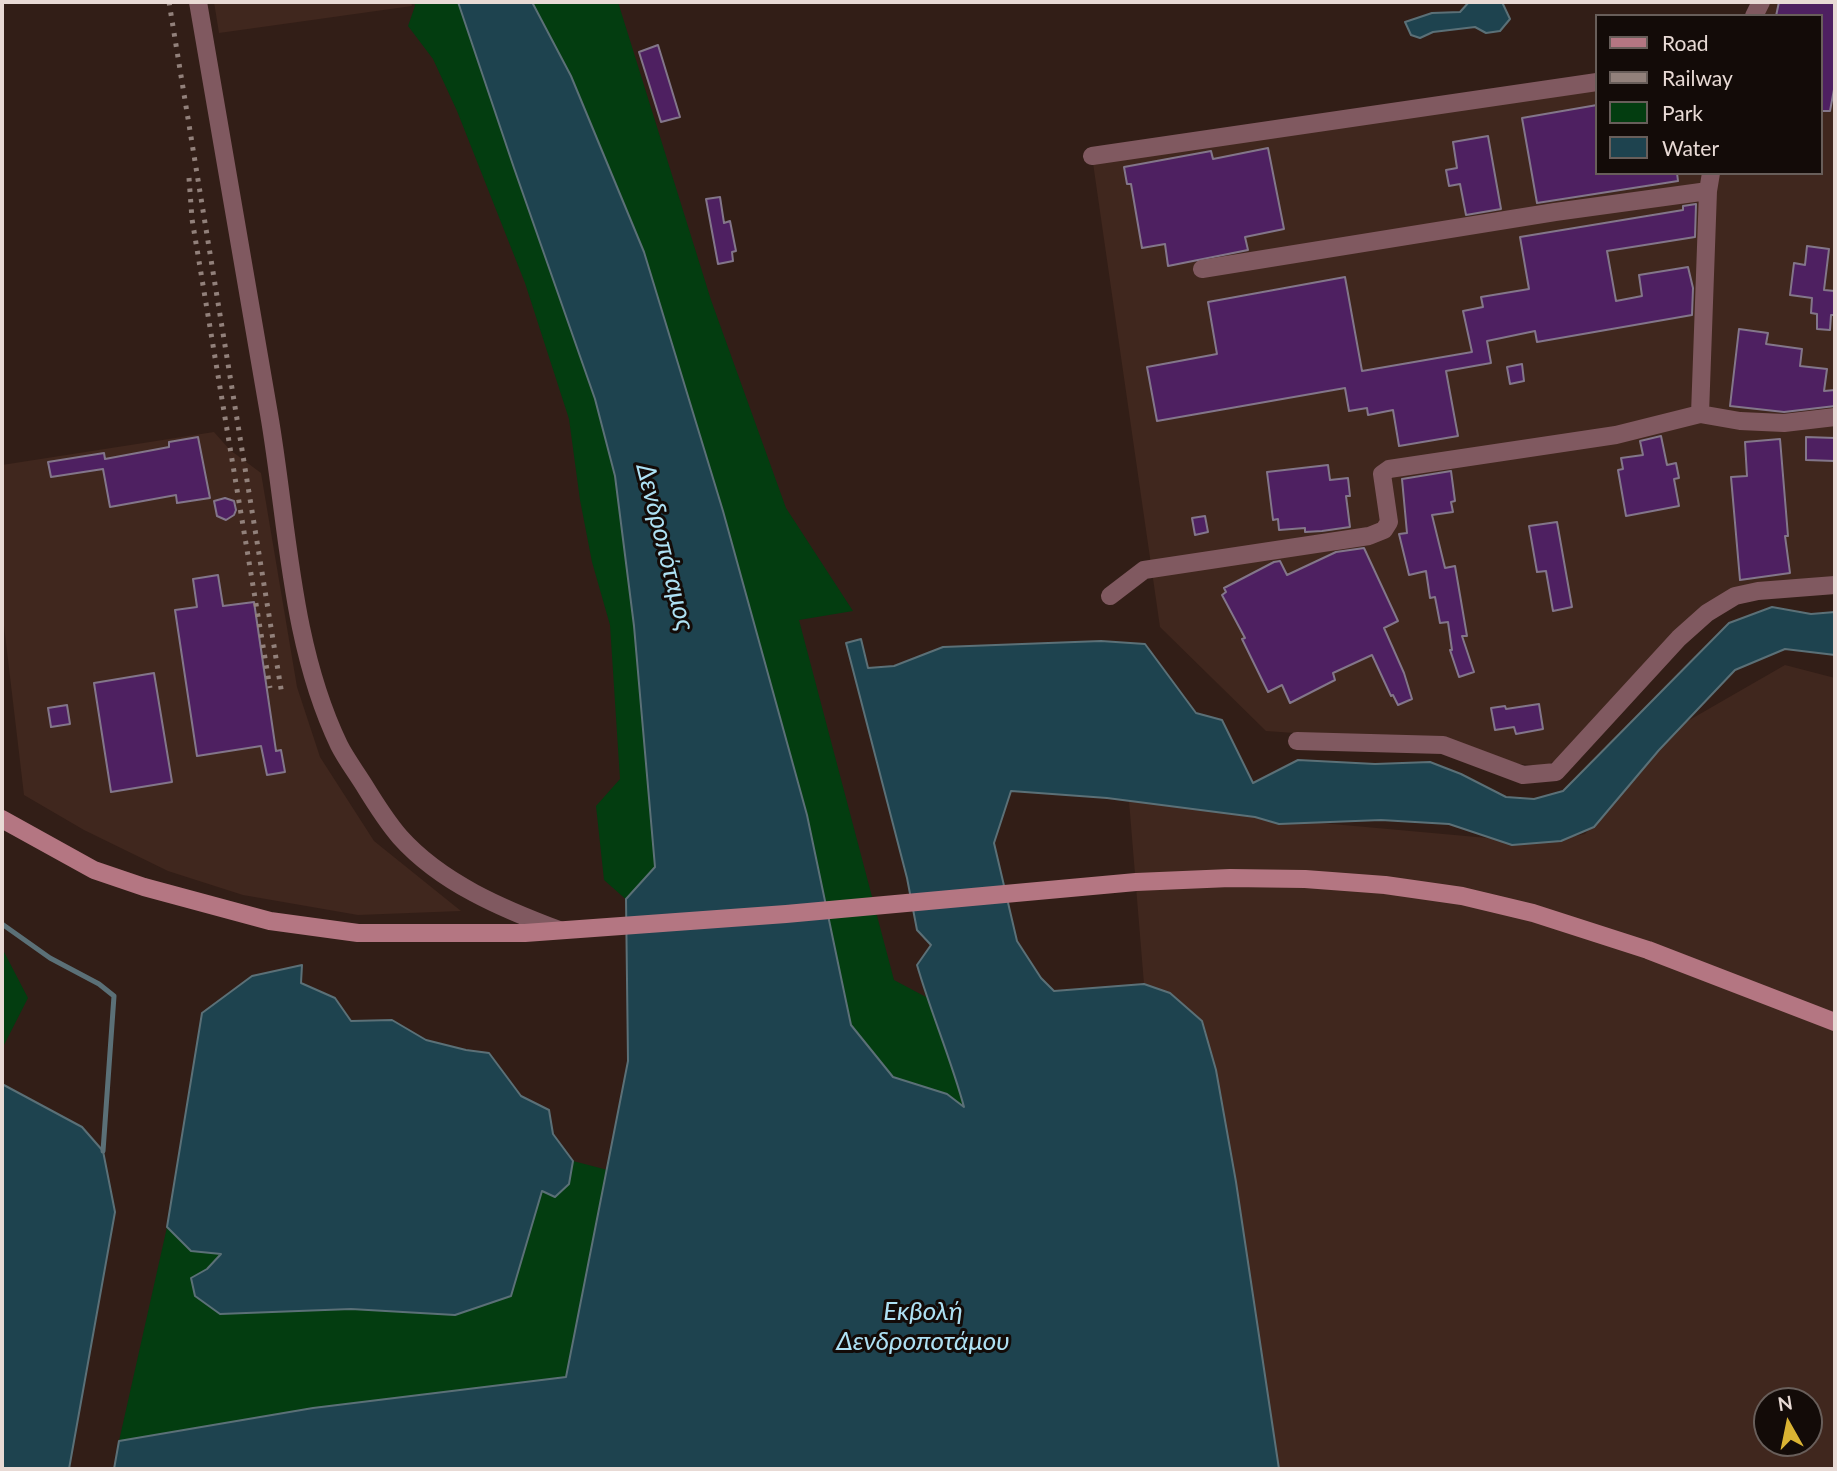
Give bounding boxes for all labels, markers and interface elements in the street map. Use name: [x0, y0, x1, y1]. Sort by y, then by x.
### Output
legend: [1596, 14, 1823, 175]
text: Road: [1662, 30, 1709, 55]
text: Railway: [1662, 65, 1733, 90]
text: Park: [1662, 100, 1703, 125]
text: Water: [1662, 135, 1719, 160]
water label: Δενδροπόταμος: [629, 460, 701, 634]
water label: Εκβολή Δενδροποτάμου: [836, 1296, 1010, 1358]
north arrow: [1753, 1387, 1823, 1457]
text: N: [1776, 1390, 1794, 1415]

